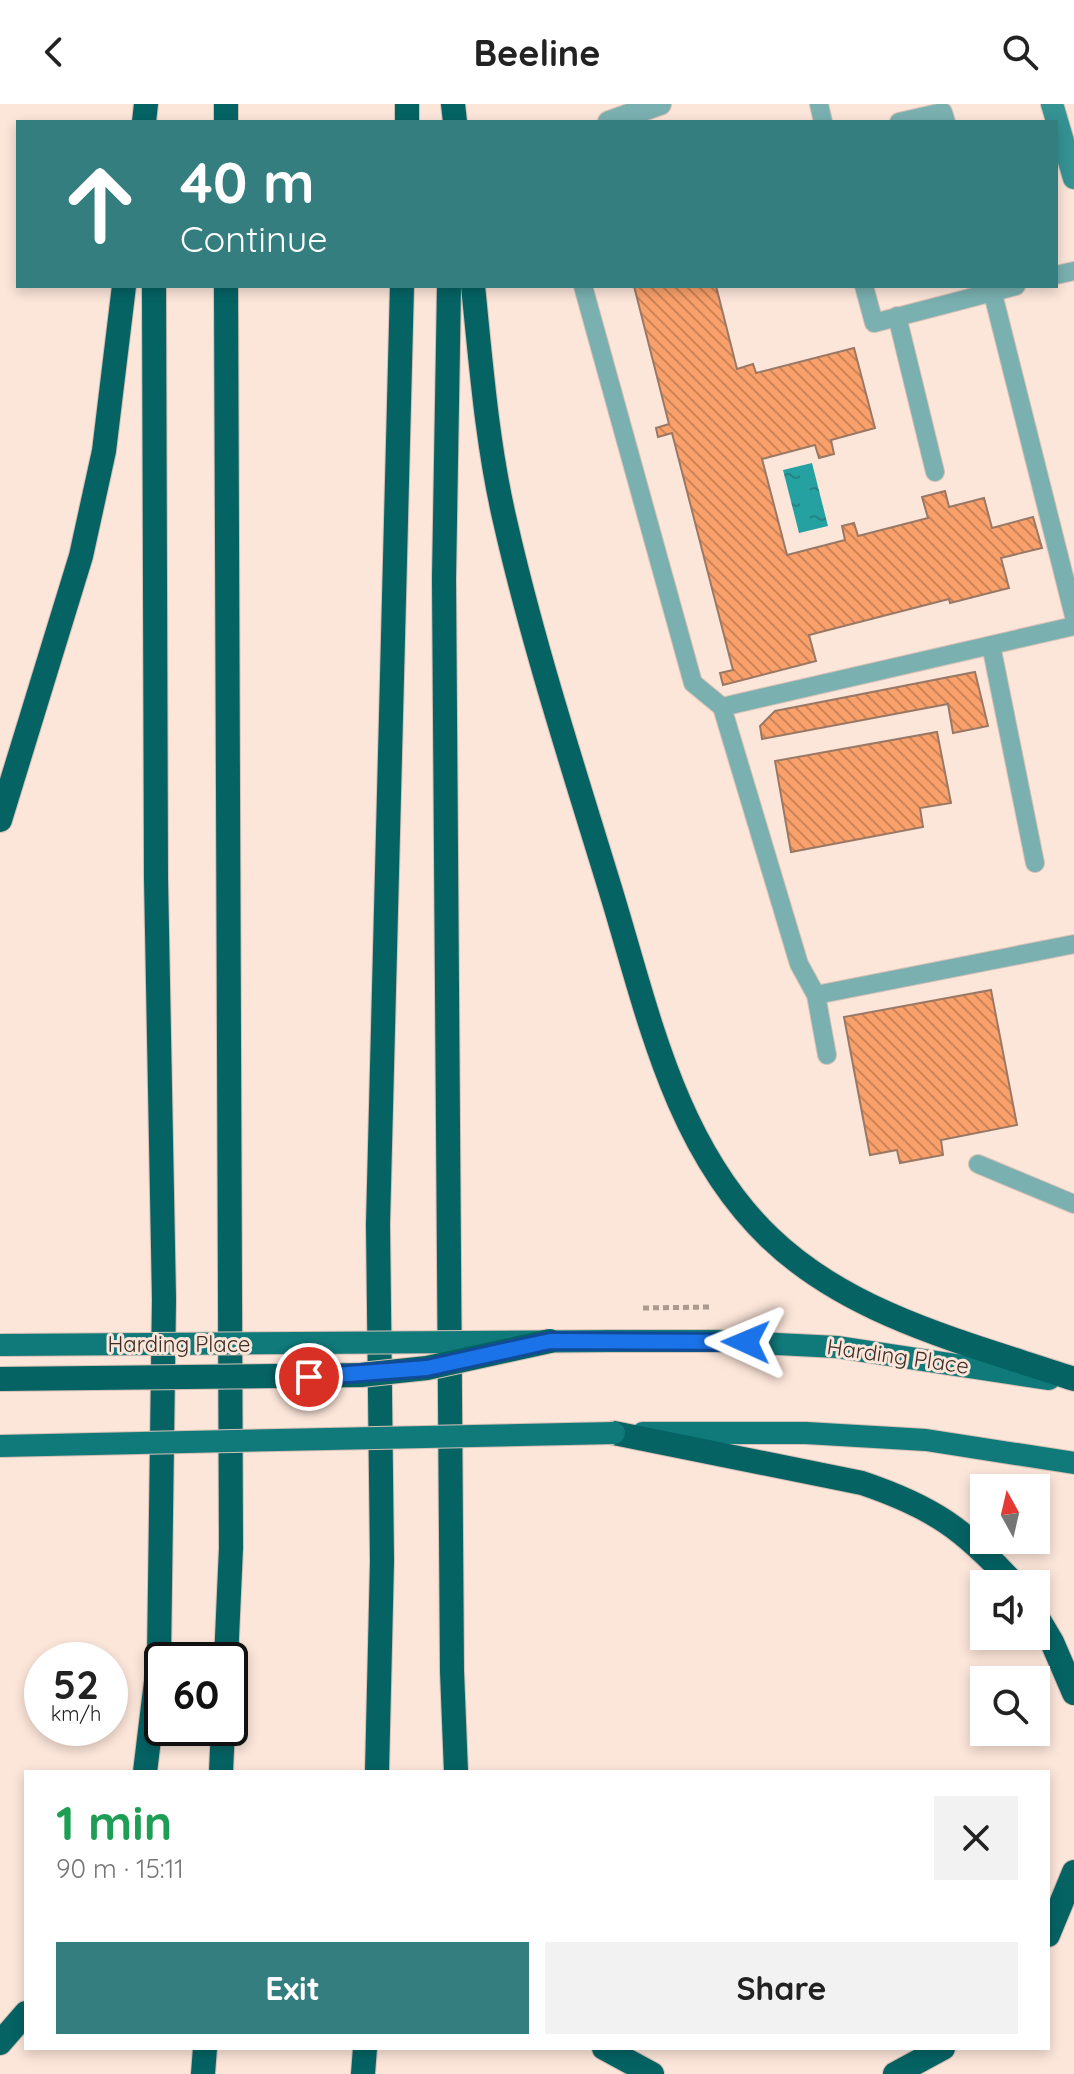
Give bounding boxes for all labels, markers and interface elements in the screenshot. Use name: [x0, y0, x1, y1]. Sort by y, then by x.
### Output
icon: back: [32, 30, 76, 74]
text: Beeline: [474, 30, 600, 75]
icon: search: [998, 30, 1042, 74]
text: 40 m: [180, 147, 315, 217]
icon: ahead: [48, 152, 152, 256]
text: Continue: [180, 216, 328, 261]
position arrow: [704, 1300, 788, 1384]
street label: Harding Place: [108, 1330, 250, 1358]
street label: Harding Place: [825, 1332, 971, 1380]
pin: [275, 1343, 343, 1411]
icon: arrive: [287, 1355, 331, 1399]
north arrow: [970, 1474, 1050, 1554]
map controls: [970, 1474, 1050, 1746]
button: sound: [970, 1570, 1050, 1650]
speed limit sign: 60: [144, 1642, 248, 1746]
text: 52: [53, 1659, 99, 1709]
button: search: [970, 1666, 1050, 1746]
text: km/h: [51, 1701, 101, 1726]
text: 1 min: [56, 1792, 172, 1852]
button: close: [934, 1796, 1018, 1880]
text: 90 m · 15:11: [56, 1852, 184, 1885]
button: Exit: [56, 1942, 529, 2034]
button: Share: [545, 1942, 1018, 2034]

